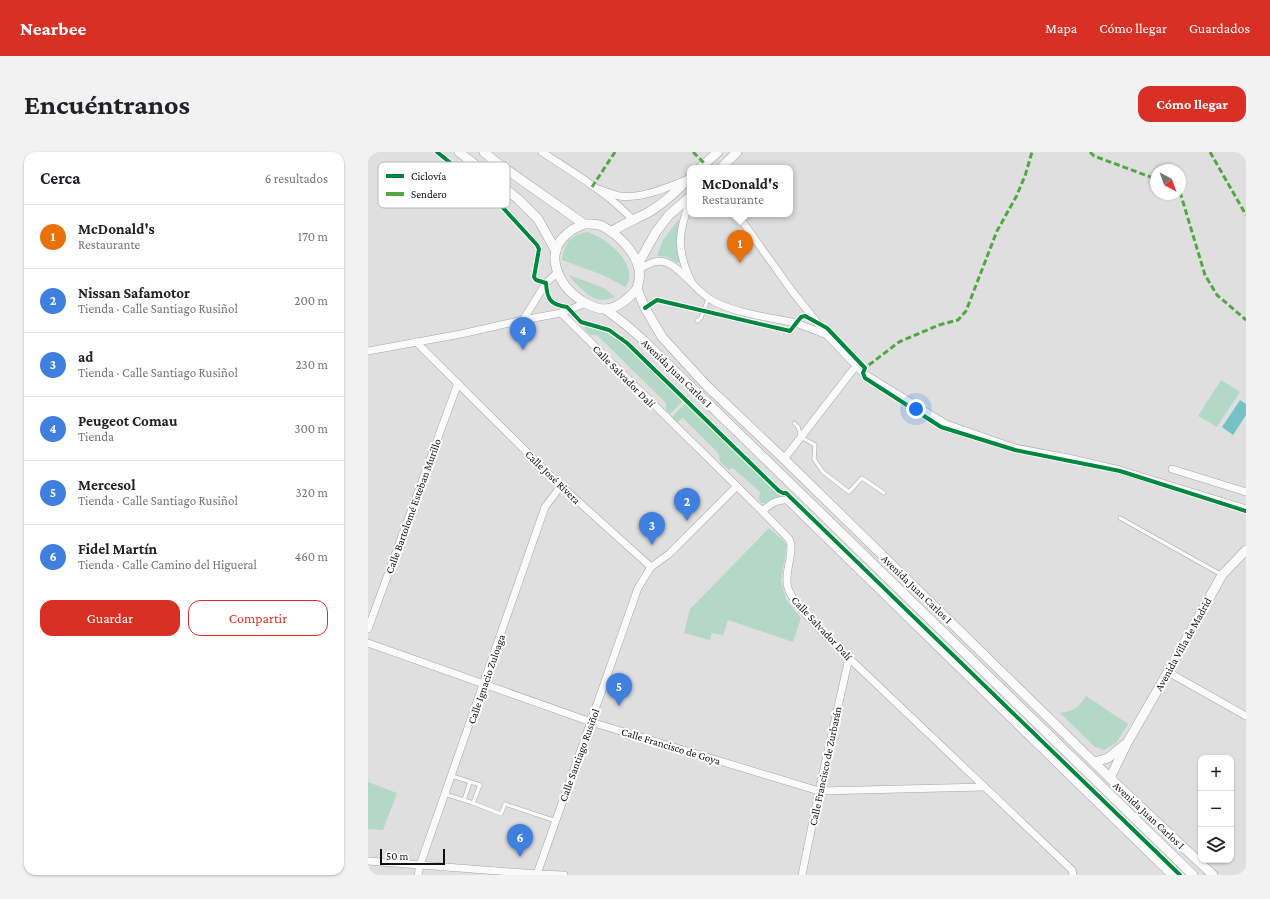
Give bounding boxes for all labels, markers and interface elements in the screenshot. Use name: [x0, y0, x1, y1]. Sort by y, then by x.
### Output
text: Nearbee: [20, 18, 86, 39]
text: Mapa: [1045, 20, 1077, 36]
text: Cómo llegar: [1099, 20, 1167, 36]
text: Guardados: [1189, 20, 1250, 36]
button: Cómo llegar: [1138, 86, 1246, 122]
text: Encuéntranos: [24, 89, 190, 120]
legend: [378, 162, 510, 208]
north arrow: [1150, 164, 1186, 200]
popup: [687, 165, 793, 217]
text: Cerca: [40, 169, 80, 188]
text: Ciclovía: [411, 170, 446, 182]
text: 6 resultados: [265, 171, 328, 186]
text: McDonald's: [702, 176, 778, 192]
text: Sendero: [411, 188, 447, 200]
text: Restaurante: [702, 192, 764, 207]
text: McDonald's: [78, 221, 155, 237]
text: 1: [51, 229, 55, 244]
text: 170 m: [298, 229, 328, 244]
pin: 1: [727, 230, 753, 263]
text: Restaurante: [78, 237, 140, 252]
text: Nissan Safamotor: [78, 285, 190, 301]
text: 2: [50, 293, 56, 308]
text: 200 m: [294, 293, 328, 308]
text: Tienda · Calle Santiago Rusiñol: [78, 301, 238, 316]
pin: 4: [510, 317, 536, 350]
street label: Avenida Juan Carlos I: [639, 336, 715, 410]
street label: Calle Salvador Dalí: [590, 342, 658, 410]
text: ad: [78, 349, 94, 365]
text: 3: [50, 357, 56, 372]
text: 230 m: [295, 357, 328, 372]
text: Tienda · Calle Santiago Rusiñol: [78, 365, 238, 380]
your location: [906, 399, 926, 419]
text: Peugeot Comau: [78, 413, 177, 429]
text: 4: [49, 421, 57, 436]
text: 300 m: [294, 421, 328, 436]
text: Tienda: [78, 429, 114, 444]
street label: Calle Bartolomé Esteban Murillo: [383, 436, 443, 575]
street label: Calle José Rivera: [522, 448, 583, 507]
text: Mercesol: [78, 477, 136, 493]
text: 5: [50, 485, 56, 500]
text: 320 m: [295, 485, 328, 500]
pin: 2: [674, 488, 700, 521]
text: Tienda · Calle Santiago Rusiñol: [78, 493, 238, 508]
pin: 3: [639, 512, 665, 545]
text: Fidel Martín: [78, 541, 157, 557]
text: 6: [49, 549, 57, 564]
text: 460 m: [295, 549, 328, 564]
street label: Avenida Juan Carlos I: [879, 552, 955, 626]
text: Tienda · Calle Camino del Higueral: [78, 557, 257, 572]
street label: Calle Salvador Dalí: [789, 594, 855, 663]
street label: Avenida Villa de Madrid: [1152, 595, 1214, 693]
button: Guardar: [40, 600, 180, 636]
button: Compartir: [188, 600, 328, 636]
street label: Calle Ignacio Zuloaga: [465, 633, 508, 726]
pin: 5: [606, 673, 632, 706]
street label: Calle Francisco de Zurbarán: [807, 705, 844, 827]
street label: Calle Santiago Rusiñol: [557, 707, 602, 803]
street label: Calle Francisco de Goya: [620, 725, 722, 768]
map controls: [1198, 755, 1234, 863]
button: +: [1198, 755, 1234, 791]
street label: Avenida Juan Carlos I: [1110, 779, 1187, 852]
button: −: [1198, 791, 1234, 827]
pin: 6: [507, 824, 533, 857]
button: layers: [1198, 827, 1234, 863]
scale bar: [380, 847, 445, 866]
text: 50 m: [386, 850, 408, 862]

